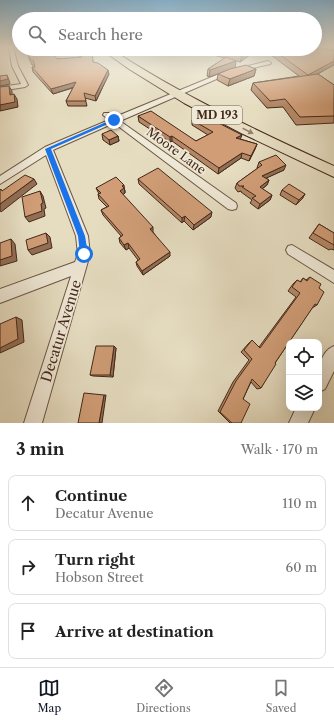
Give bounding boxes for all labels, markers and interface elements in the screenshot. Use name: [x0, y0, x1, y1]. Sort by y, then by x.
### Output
search box: [12, 12, 322, 56]
icon: search: [26, 23, 48, 45]
text: Search here: [58, 25, 143, 44]
road number: MD 193: [192, 106, 242, 124]
route end: [105, 111, 123, 129]
street label: Moore Lane: [144, 124, 209, 177]
one-way arrow: [243, 128, 254, 134]
route start: [75, 245, 93, 263]
street label: Decatur Avenue: [37, 278, 85, 384]
map controls: [286, 339, 322, 411]
button: locate: [286, 339, 322, 375]
button: layers: [286, 375, 322, 411]
text: 3 min: [16, 439, 65, 459]
text: Walk · 170 m: [241, 441, 318, 457]
text: Continue: [55, 486, 127, 505]
icon: ahead: [17, 492, 39, 514]
text: 110 m: [282, 495, 317, 511]
text: Decatur Avenue: [55, 505, 153, 521]
text: Turn right: [55, 550, 135, 569]
icon: right: [17, 556, 39, 578]
text: 60 m: [286, 559, 317, 575]
text: Hobson Street: [55, 569, 144, 585]
icon: arrive: [17, 620, 39, 642]
text: Arrive at destination: [55, 622, 214, 641]
tab: Map: [38, 677, 61, 715]
tab: Directions: [136, 677, 191, 715]
tab: Saved: [266, 677, 296, 715]

